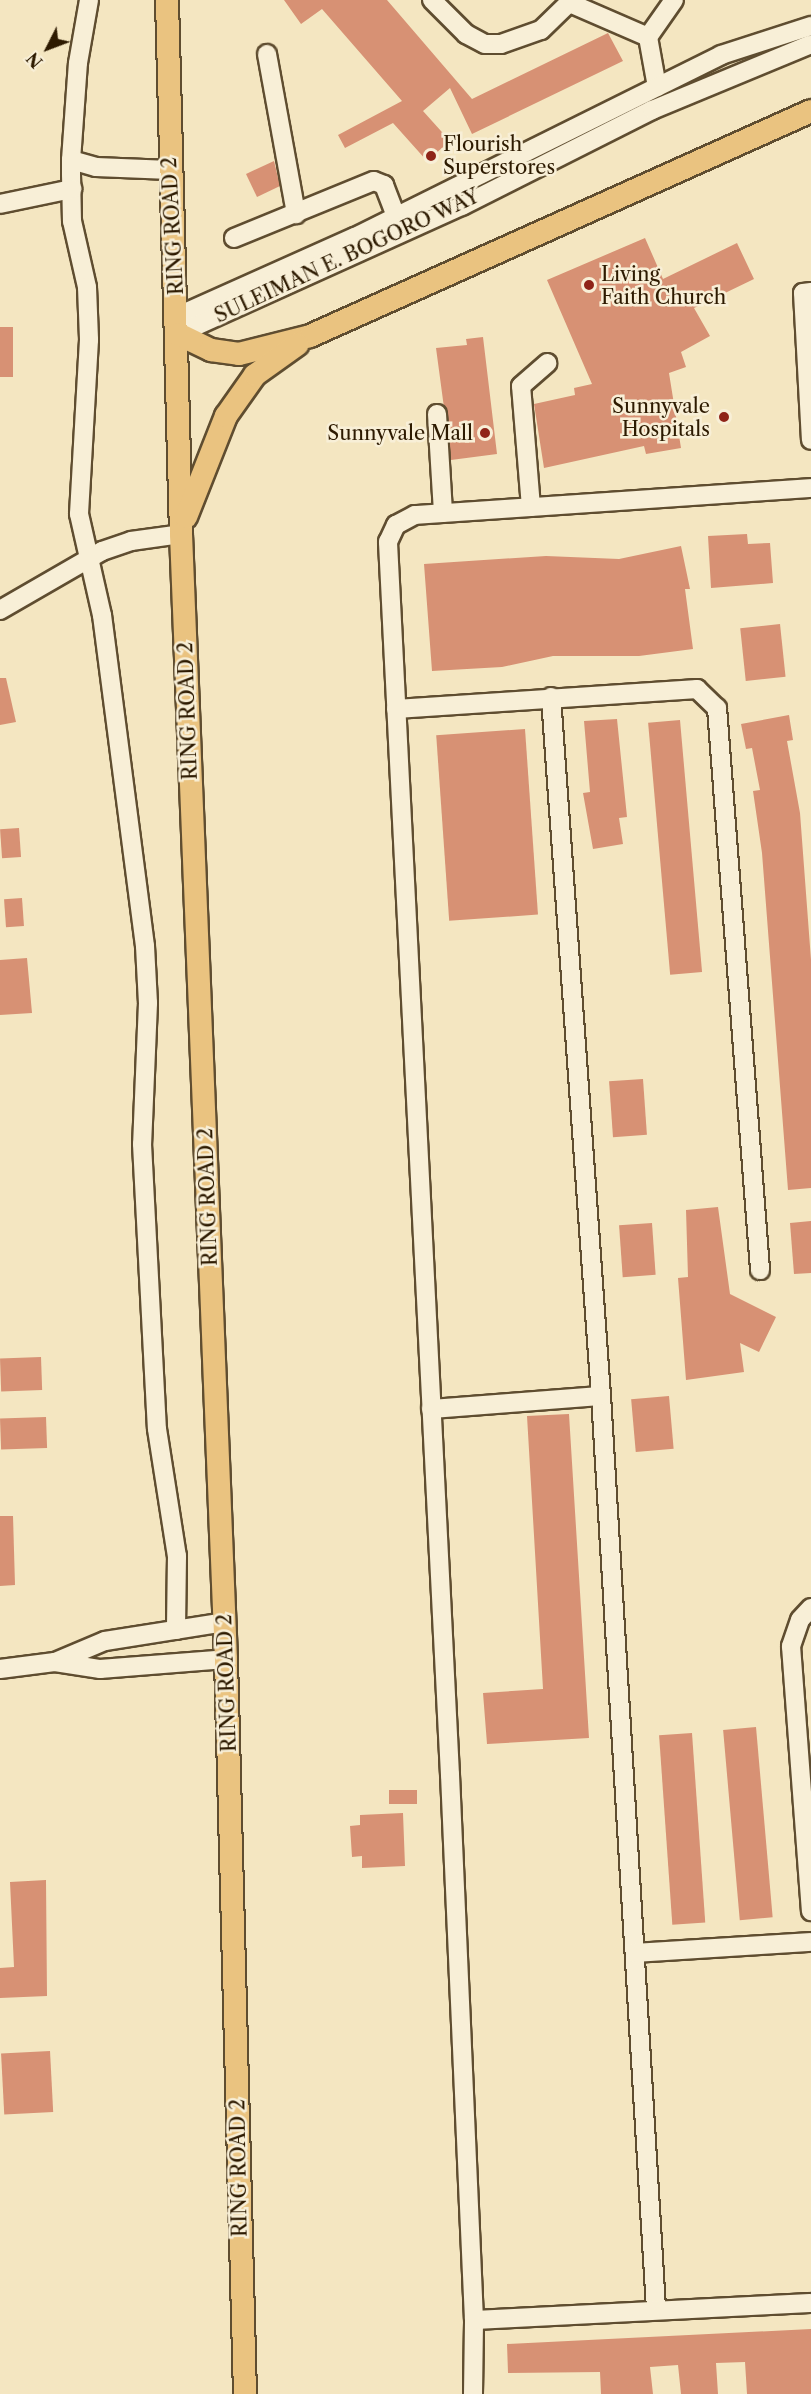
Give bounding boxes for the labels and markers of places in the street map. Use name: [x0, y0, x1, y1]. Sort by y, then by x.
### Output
place label: Flourish Superstores: [443, 132, 555, 179]
marker: Flourish Superstores: [424, 149, 438, 163]
place label: Living Faith Church: [601, 262, 726, 309]
marker: Living Faith Church: [582, 278, 596, 292]
place label: Sunnyvale Hospitals: [612, 394, 710, 441]
marker: Sunnyvale Hospitals: [715, 408, 733, 426]
place label: Sunnyvale Mall: [327, 421, 473, 445]
marker: Sunnyvale Mall: [478, 426, 492, 440]

